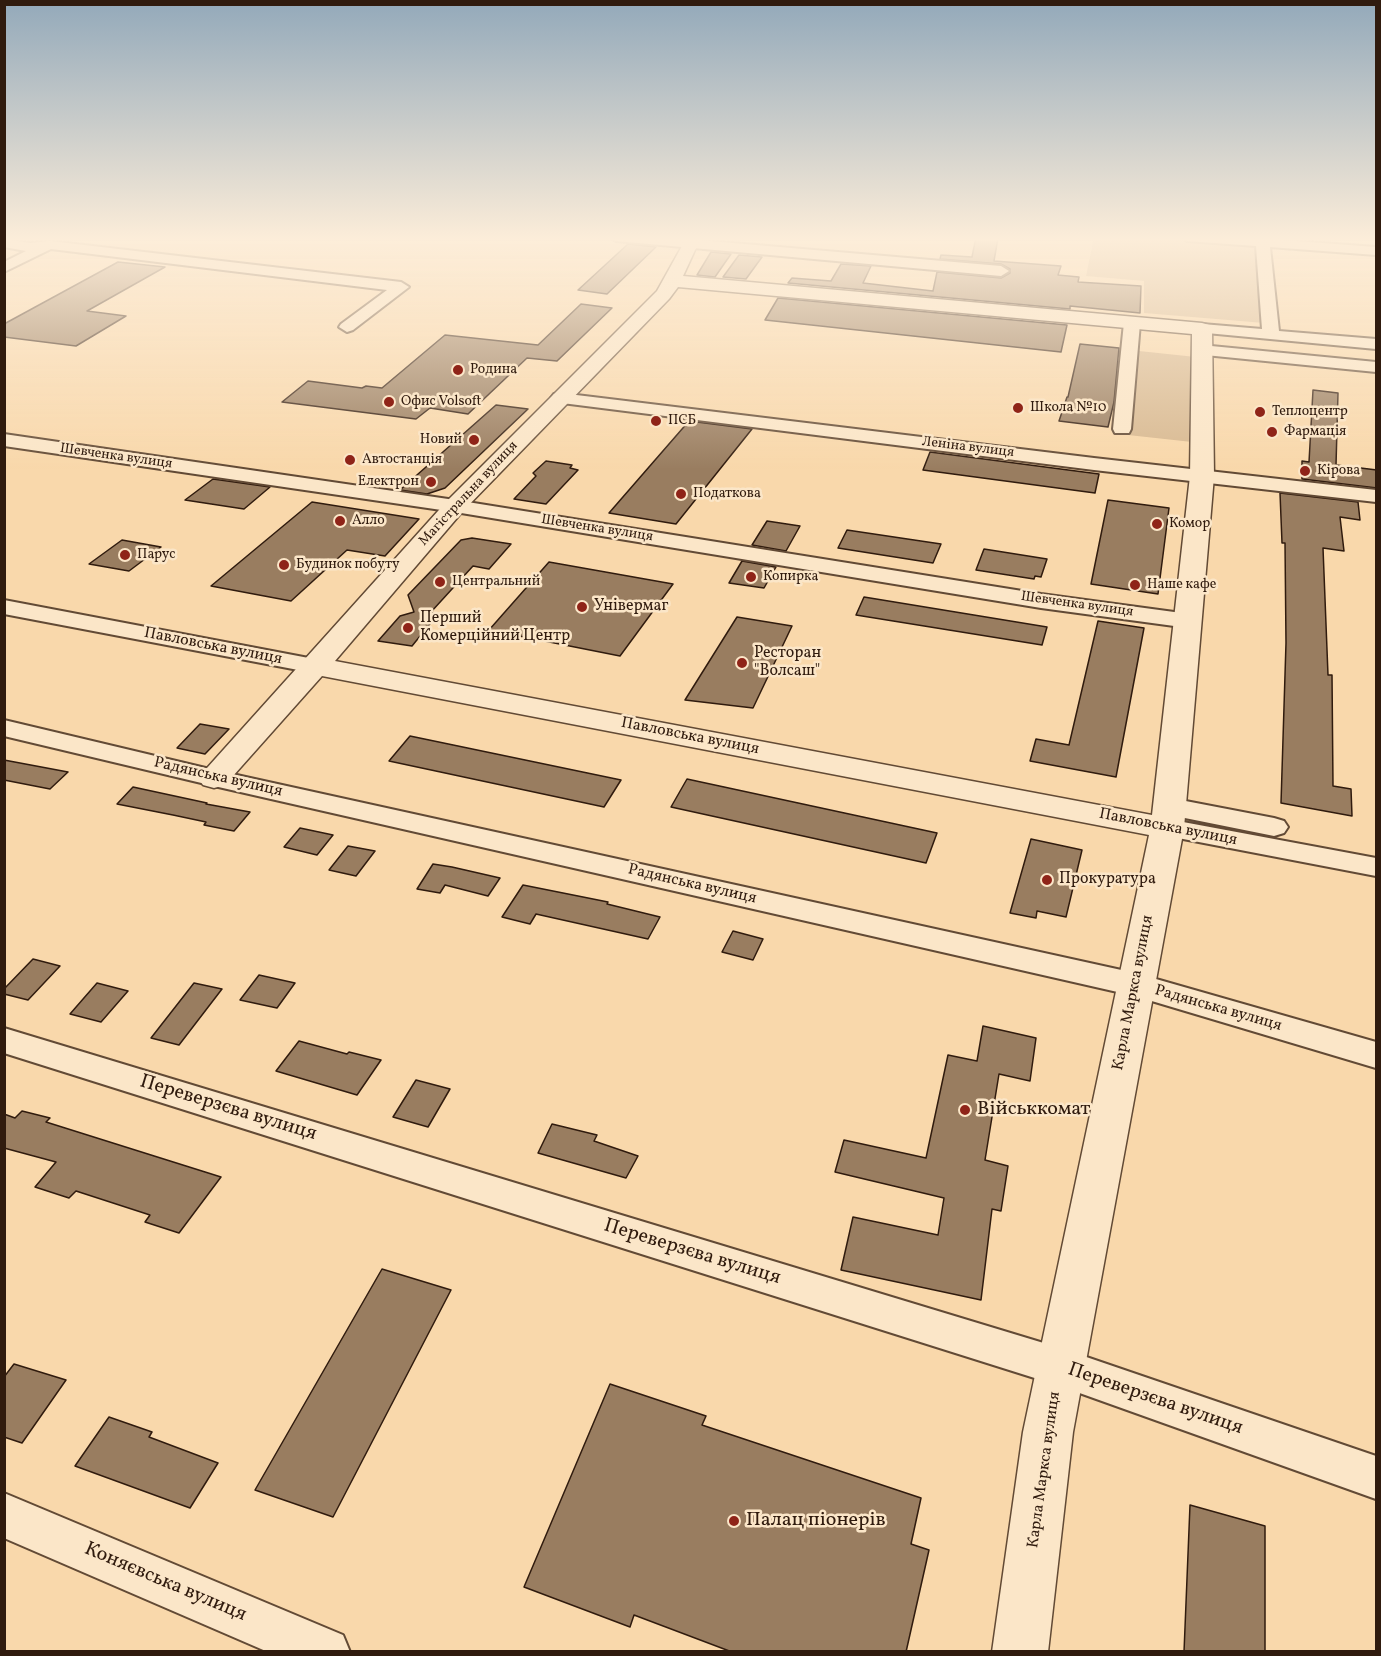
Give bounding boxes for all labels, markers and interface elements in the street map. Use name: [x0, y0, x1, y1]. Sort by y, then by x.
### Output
place label: Родина: [470, 362, 517, 378]
marker: Родина: [451, 363, 465, 377]
place label: Офис Volsoft: [401, 394, 481, 410]
marker: Офис Volsoft: [382, 395, 396, 409]
place label: Школа №10: [1030, 400, 1106, 416]
marker: Школа №10: [1011, 401, 1025, 415]
place label: Теплоцентр: [1272, 404, 1348, 420]
marker: Теплоцентр: [1253, 405, 1267, 419]
place label: ПСБ: [668, 413, 696, 429]
marker: ПСБ: [649, 414, 663, 428]
place label: Фармація: [1284, 424, 1346, 440]
marker: Фармація: [1265, 425, 1279, 439]
place label: Новий: [420, 432, 462, 448]
marker: Новий: [467, 433, 481, 447]
street label: Леніна вулиця: [921, 434, 1015, 462]
street label: Магістральна вулиця: [416, 438, 522, 550]
street label: Шевченка вулиця: [59, 441, 173, 473]
place label: Автостанція: [362, 452, 442, 468]
marker: Автостанція: [343, 453, 357, 467]
place label: Кірова: [1317, 463, 1360, 479]
marker: Кірова: [1298, 464, 1312, 478]
place label: Електрон: [358, 474, 419, 490]
marker: Електрон: [424, 475, 438, 489]
place label: Податкова: [693, 486, 761, 502]
marker: Податкова: [674, 487, 688, 501]
street label: Шевченка вулиця: [540, 512, 654, 546]
place label: Алло: [352, 513, 385, 529]
marker: Алло: [333, 514, 347, 528]
place label: Комор: [1169, 516, 1210, 532]
marker: Комор: [1150, 517, 1164, 531]
place label: Парус: [137, 547, 176, 563]
marker: Парус: [118, 548, 132, 562]
place label: Будинок побуту: [296, 557, 400, 573]
marker: Будинок побуту: [277, 558, 291, 572]
place label: Копирка: [763, 569, 819, 585]
marker: Копирка: [744, 570, 758, 584]
place label: Центральний: [452, 574, 540, 590]
marker: Центральний: [433, 575, 447, 589]
place label: Наше кафе: [1147, 577, 1216, 593]
marker: Наше кафе: [1128, 578, 1142, 592]
street label: Шевченка вулиця: [1020, 589, 1134, 621]
place label: Універмаг: [594, 597, 668, 617]
marker: Універмаг: [575, 600, 589, 614]
place label: Перший Комерційний Центр: [420, 609, 570, 647]
marker: Перший Комерційний Центр: [401, 621, 415, 635]
street label: Павловська вулиця: [142, 624, 284, 670]
place label: Ресторан "Волсаш": [754, 644, 821, 682]
marker: Ресторан "Волсаш": [735, 656, 749, 670]
street label: Павловська вулиця: [619, 714, 761, 760]
street label: Радянська вулиця: [152, 754, 284, 802]
street label: Павловська вулиця: [1097, 805, 1239, 851]
street label: Радянська вулиця: [626, 861, 758, 909]
place label: Прокуратура: [1059, 870, 1156, 890]
marker: Прокуратура: [1040, 873, 1054, 887]
street label: Карла Маркса вулиця: [1110, 914, 1158, 1072]
street label: Радянська вулиця: [1152, 982, 1284, 1036]
street label: Переверзєва вулиця: [137, 1071, 319, 1147]
place label: Військкомат: [977, 1098, 1090, 1122]
marker: Військкомат: [958, 1103, 972, 1117]
street label: Переверзєва вулиця: [601, 1215, 783, 1291]
street label: Переверзєва вулиця: [1064, 1359, 1246, 1441]
street label: Карла Маркса вулиця: [1025, 1390, 1065, 1550]
place label: Палац піонерів: [746, 1509, 886, 1533]
marker: Палац піонерів: [727, 1514, 741, 1528]
street label: Коняєвська вулиця: [80, 1538, 250, 1628]

